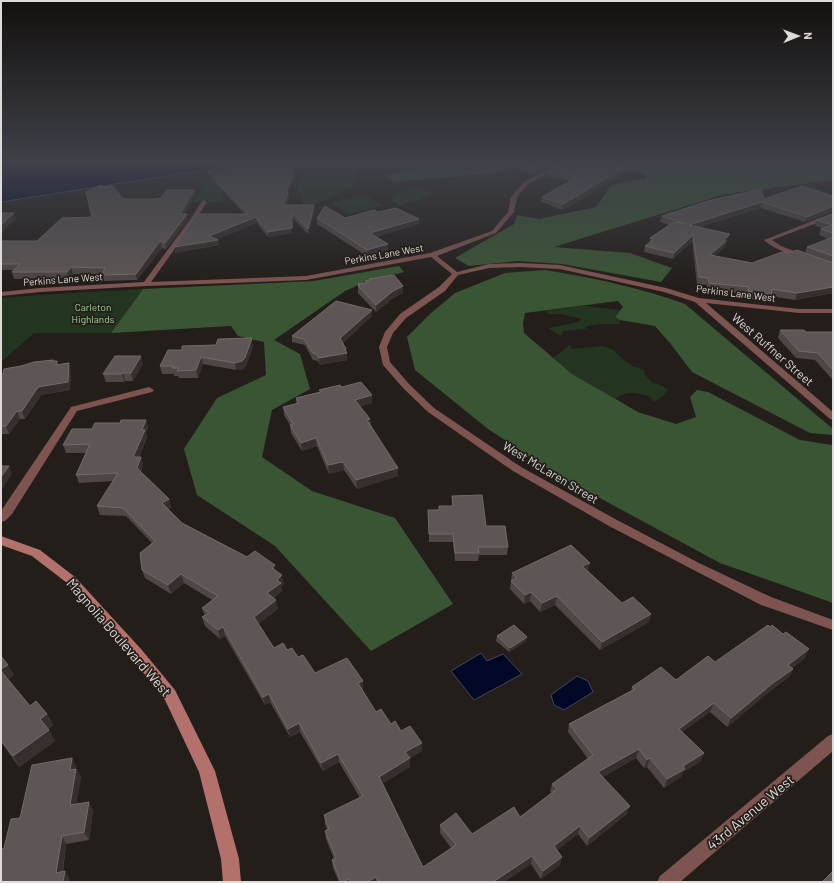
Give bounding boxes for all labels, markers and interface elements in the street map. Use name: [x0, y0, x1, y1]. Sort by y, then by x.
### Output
north arrow: [778, 16, 818, 56]
text: N: [802, 32, 815, 40]
street label: Perkins Lane West: [344, 241, 425, 267]
street label: Perkins Lane West: [23, 270, 104, 288]
street label: Perkins Lane West: [696, 282, 777, 304]
park label: Carleton Highlands: [72, 301, 115, 325]
street label: West Ruffner Street: [729, 310, 817, 388]
street label: West McLaren Street: [501, 438, 601, 506]
street label: Magnolia Boulevard West: [63, 575, 175, 699]
street label: 43rd Avenue West: [703, 771, 797, 853]

